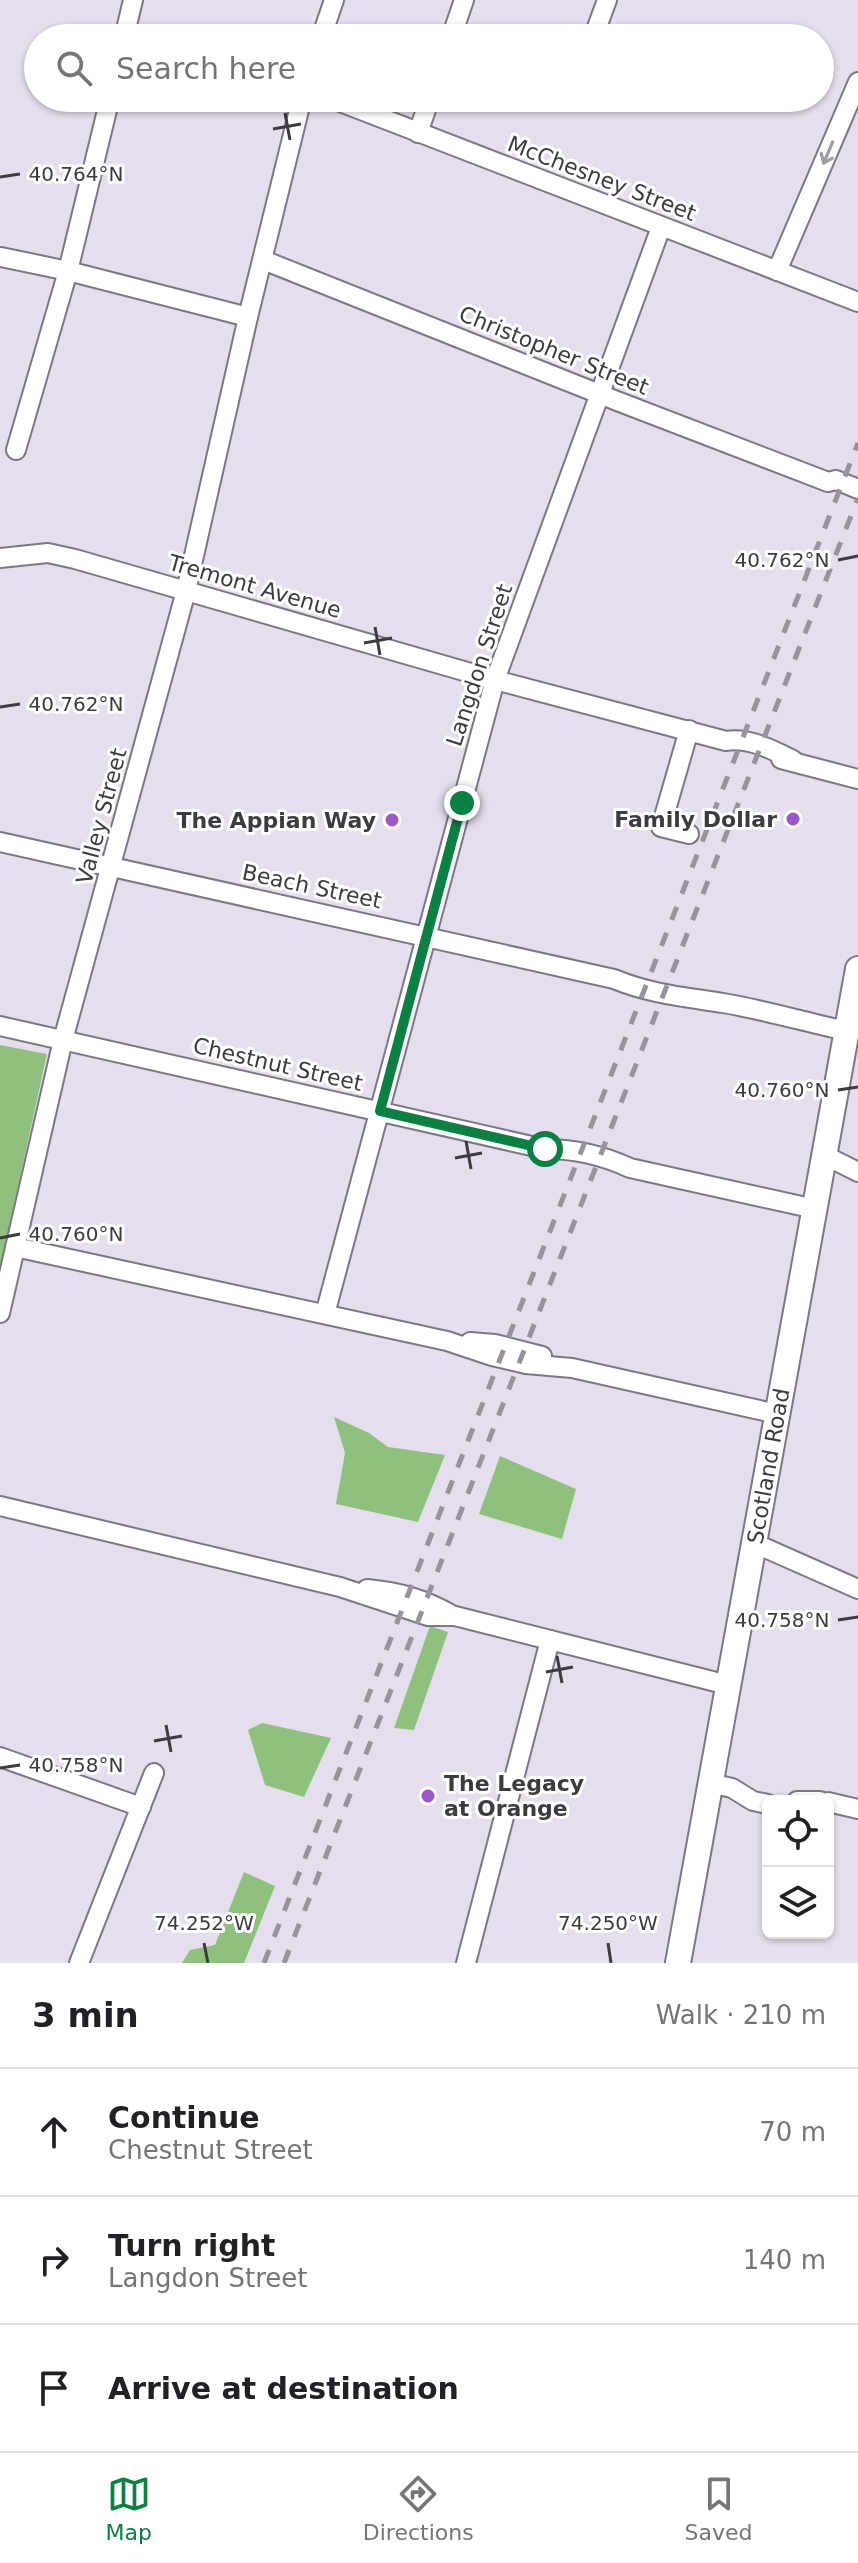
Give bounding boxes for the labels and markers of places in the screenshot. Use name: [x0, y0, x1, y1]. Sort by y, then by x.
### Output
place label: Family Dollar: [614, 807, 777, 832]
place label: The Appian Way: [177, 808, 376, 833]
marker: Family Dollar: [784, 810, 802, 828]
marker: The Appian Way: [383, 811, 401, 829]
place label: The Legacy at Orange: [444, 1771, 584, 1821]
marker: The Legacy at Orange: [419, 1787, 437, 1805]

